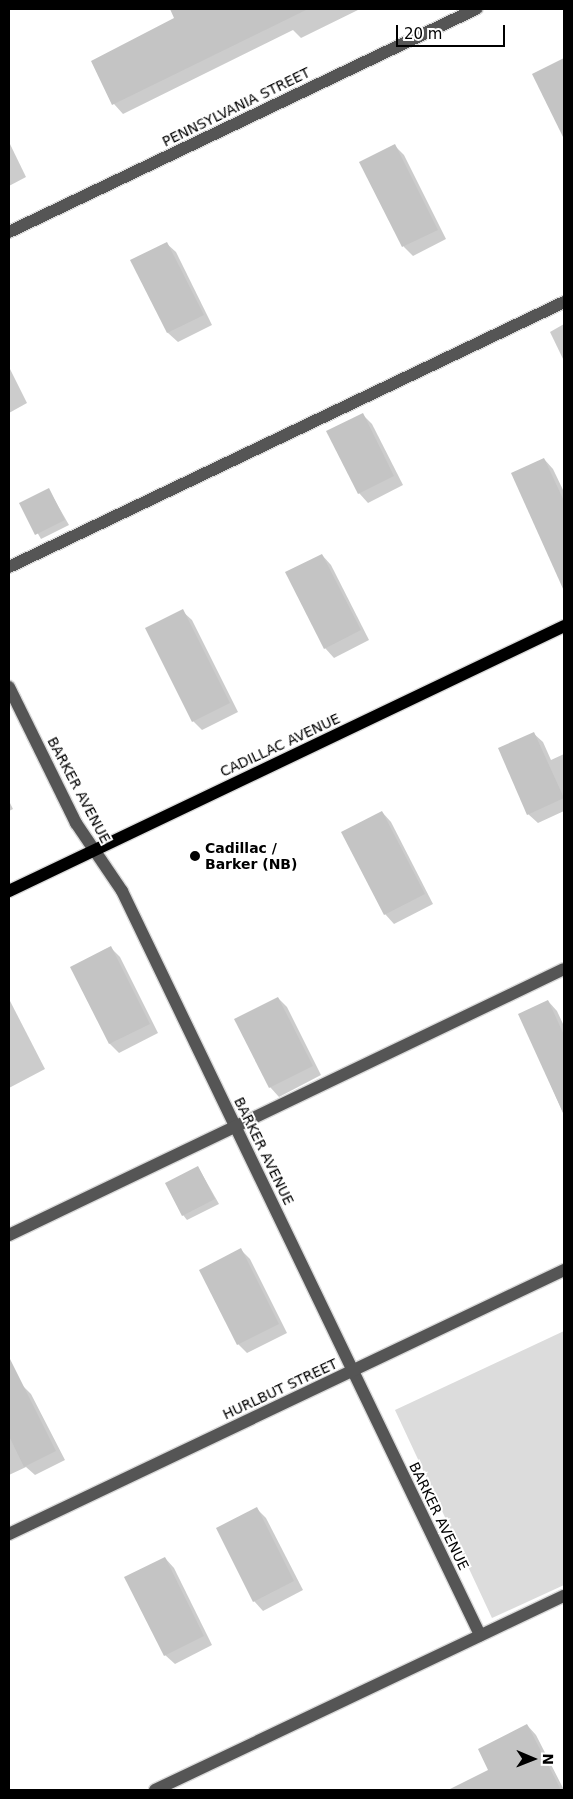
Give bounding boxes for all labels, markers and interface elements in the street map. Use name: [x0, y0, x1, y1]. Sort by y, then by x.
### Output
scale bar: [398, 15, 507, 47]
text: 20 m: [404, 25, 442, 43]
street label: PENNSYLVANIA STREET: [159, 64, 313, 150]
street label: CADILLAC AVENUE: [217, 710, 343, 780]
street label: BARKER AVENUE: [44, 734, 114, 846]
place label: Cadillac / Barker (NB): [205, 840, 297, 872]
marker: Cadillac / Barker (NB): [189, 850, 201, 862]
street label: BARKER AVENUE: [231, 1094, 297, 1208]
street label: HURLBUT STREET: [220, 1355, 340, 1423]
street label: BARKER AVENUE: [406, 1459, 472, 1573]
north arrow: [508, 1734, 558, 1784]
text: N: [540, 1753, 556, 1765]

